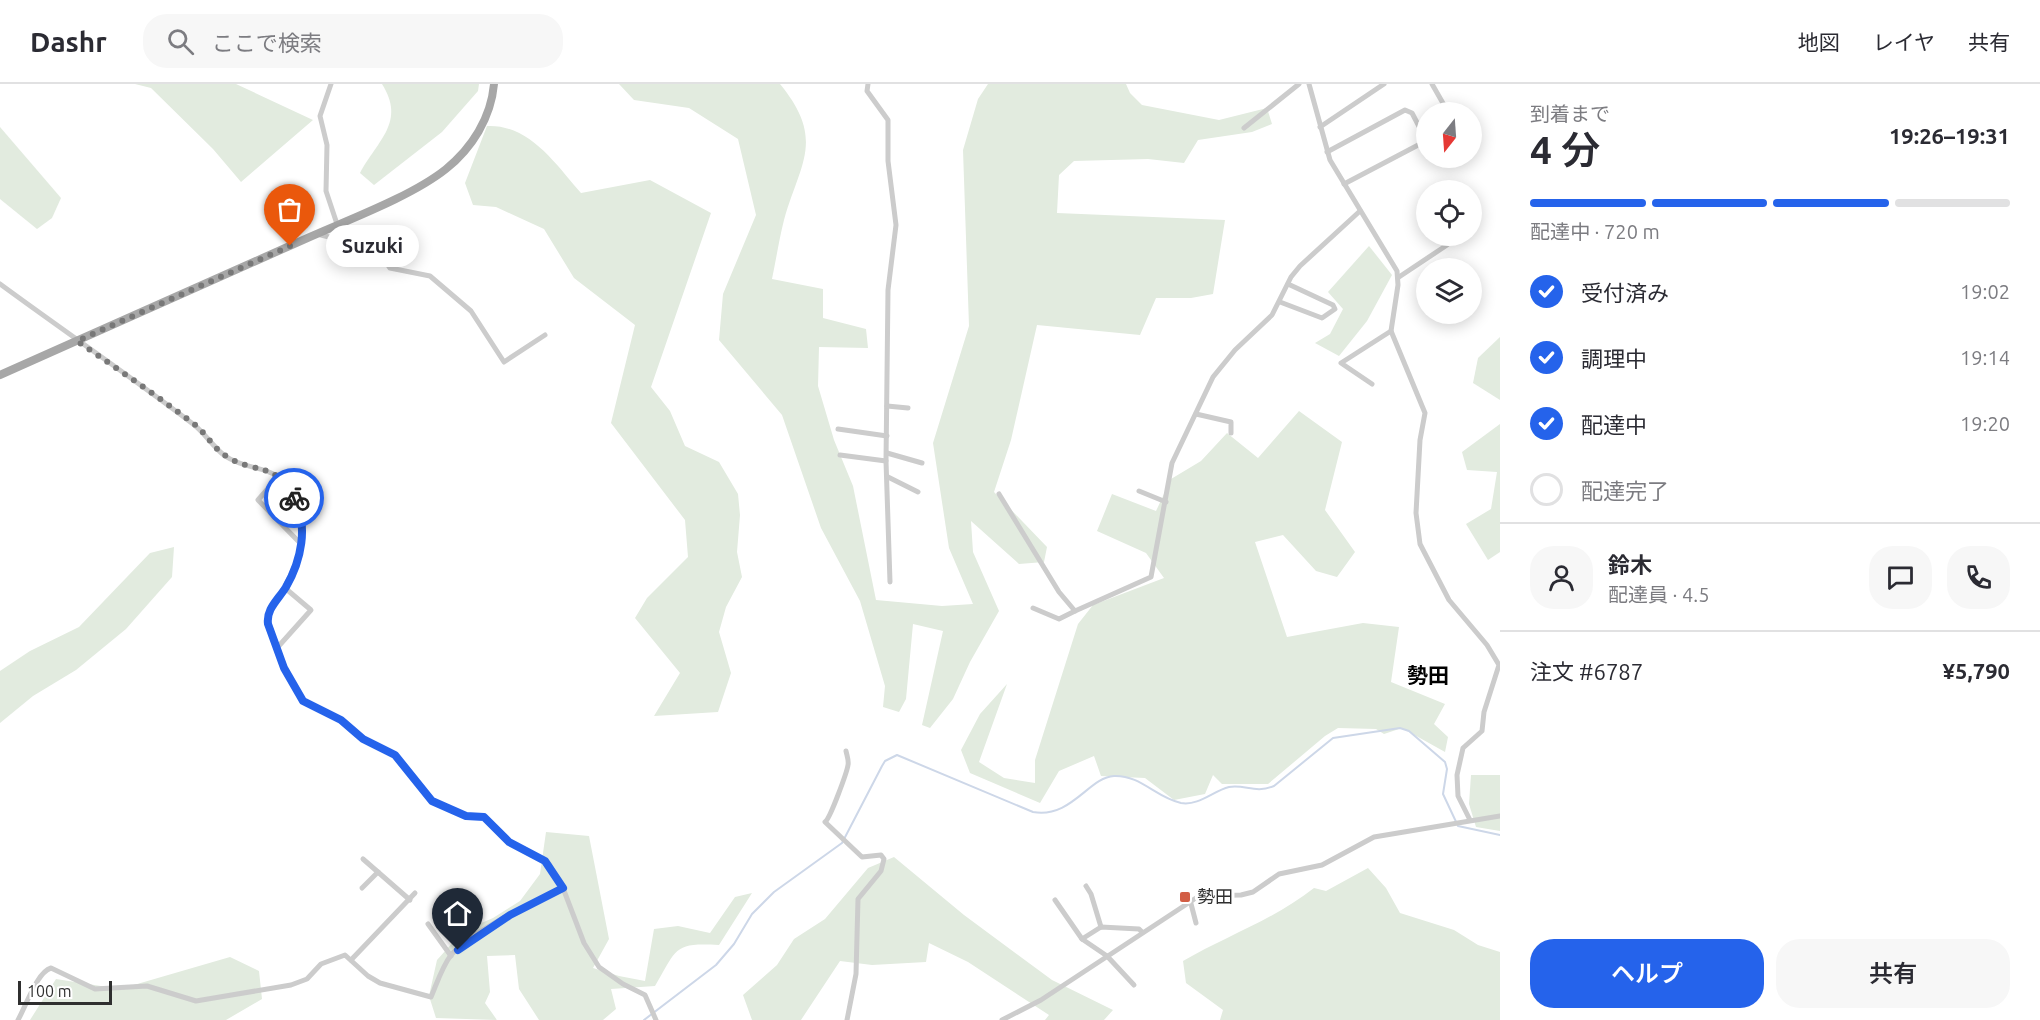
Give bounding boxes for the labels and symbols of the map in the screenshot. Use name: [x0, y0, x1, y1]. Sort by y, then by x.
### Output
north arrow: [1416, 102, 1482, 168]
pin: [264, 184, 315, 246]
callout: Suzuki: [326, 225, 419, 267]
courier: [264, 468, 324, 528]
district label: 勢田: [1407, 663, 1449, 687]
place label: 勢田: [1197, 886, 1233, 906]
pin: [432, 888, 483, 950]
marker: 勢田: [1178, 890, 1192, 904]
scale bar: [18, 978, 112, 1006]

